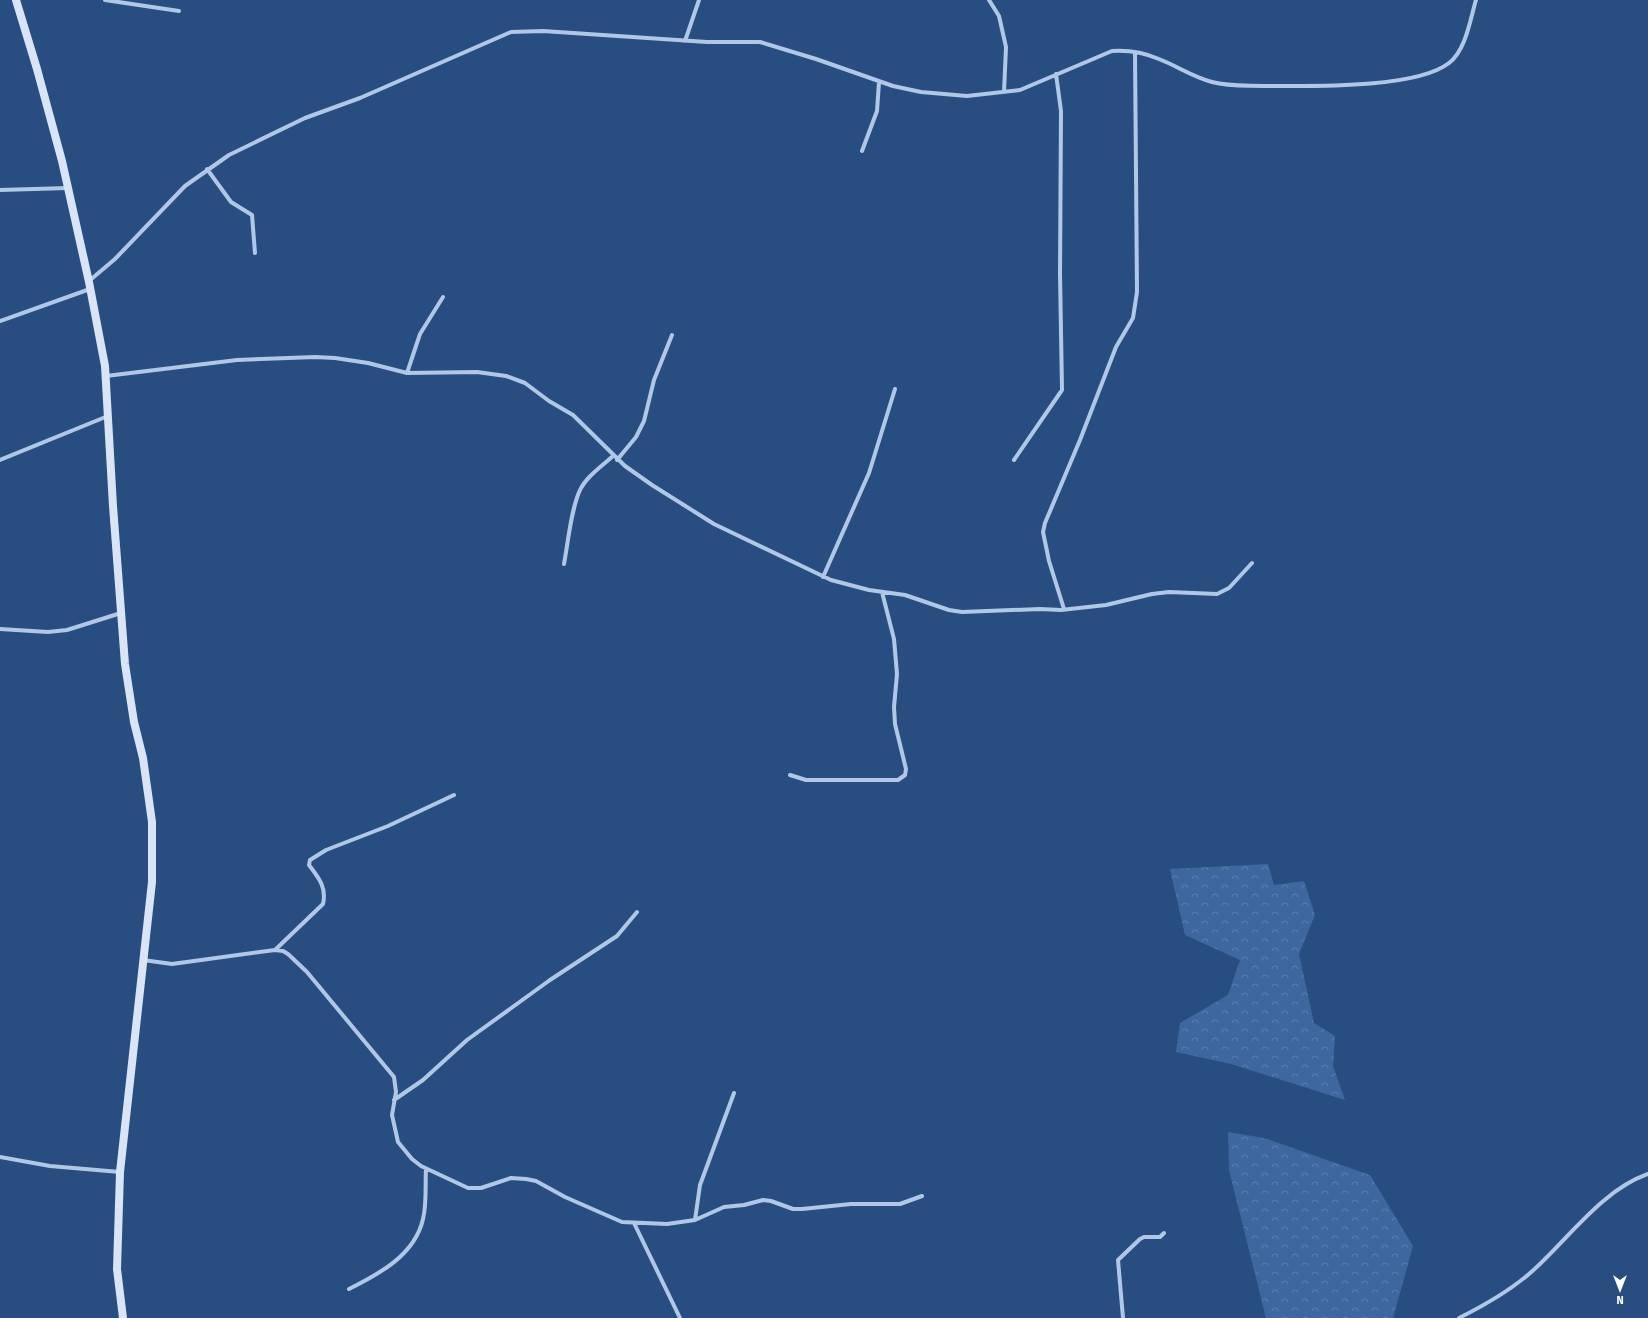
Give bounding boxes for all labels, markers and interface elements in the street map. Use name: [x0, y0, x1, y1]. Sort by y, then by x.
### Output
north arrow: [1600, 1270, 1640, 1310]
text: N: [1616, 1293, 1624, 1306]

